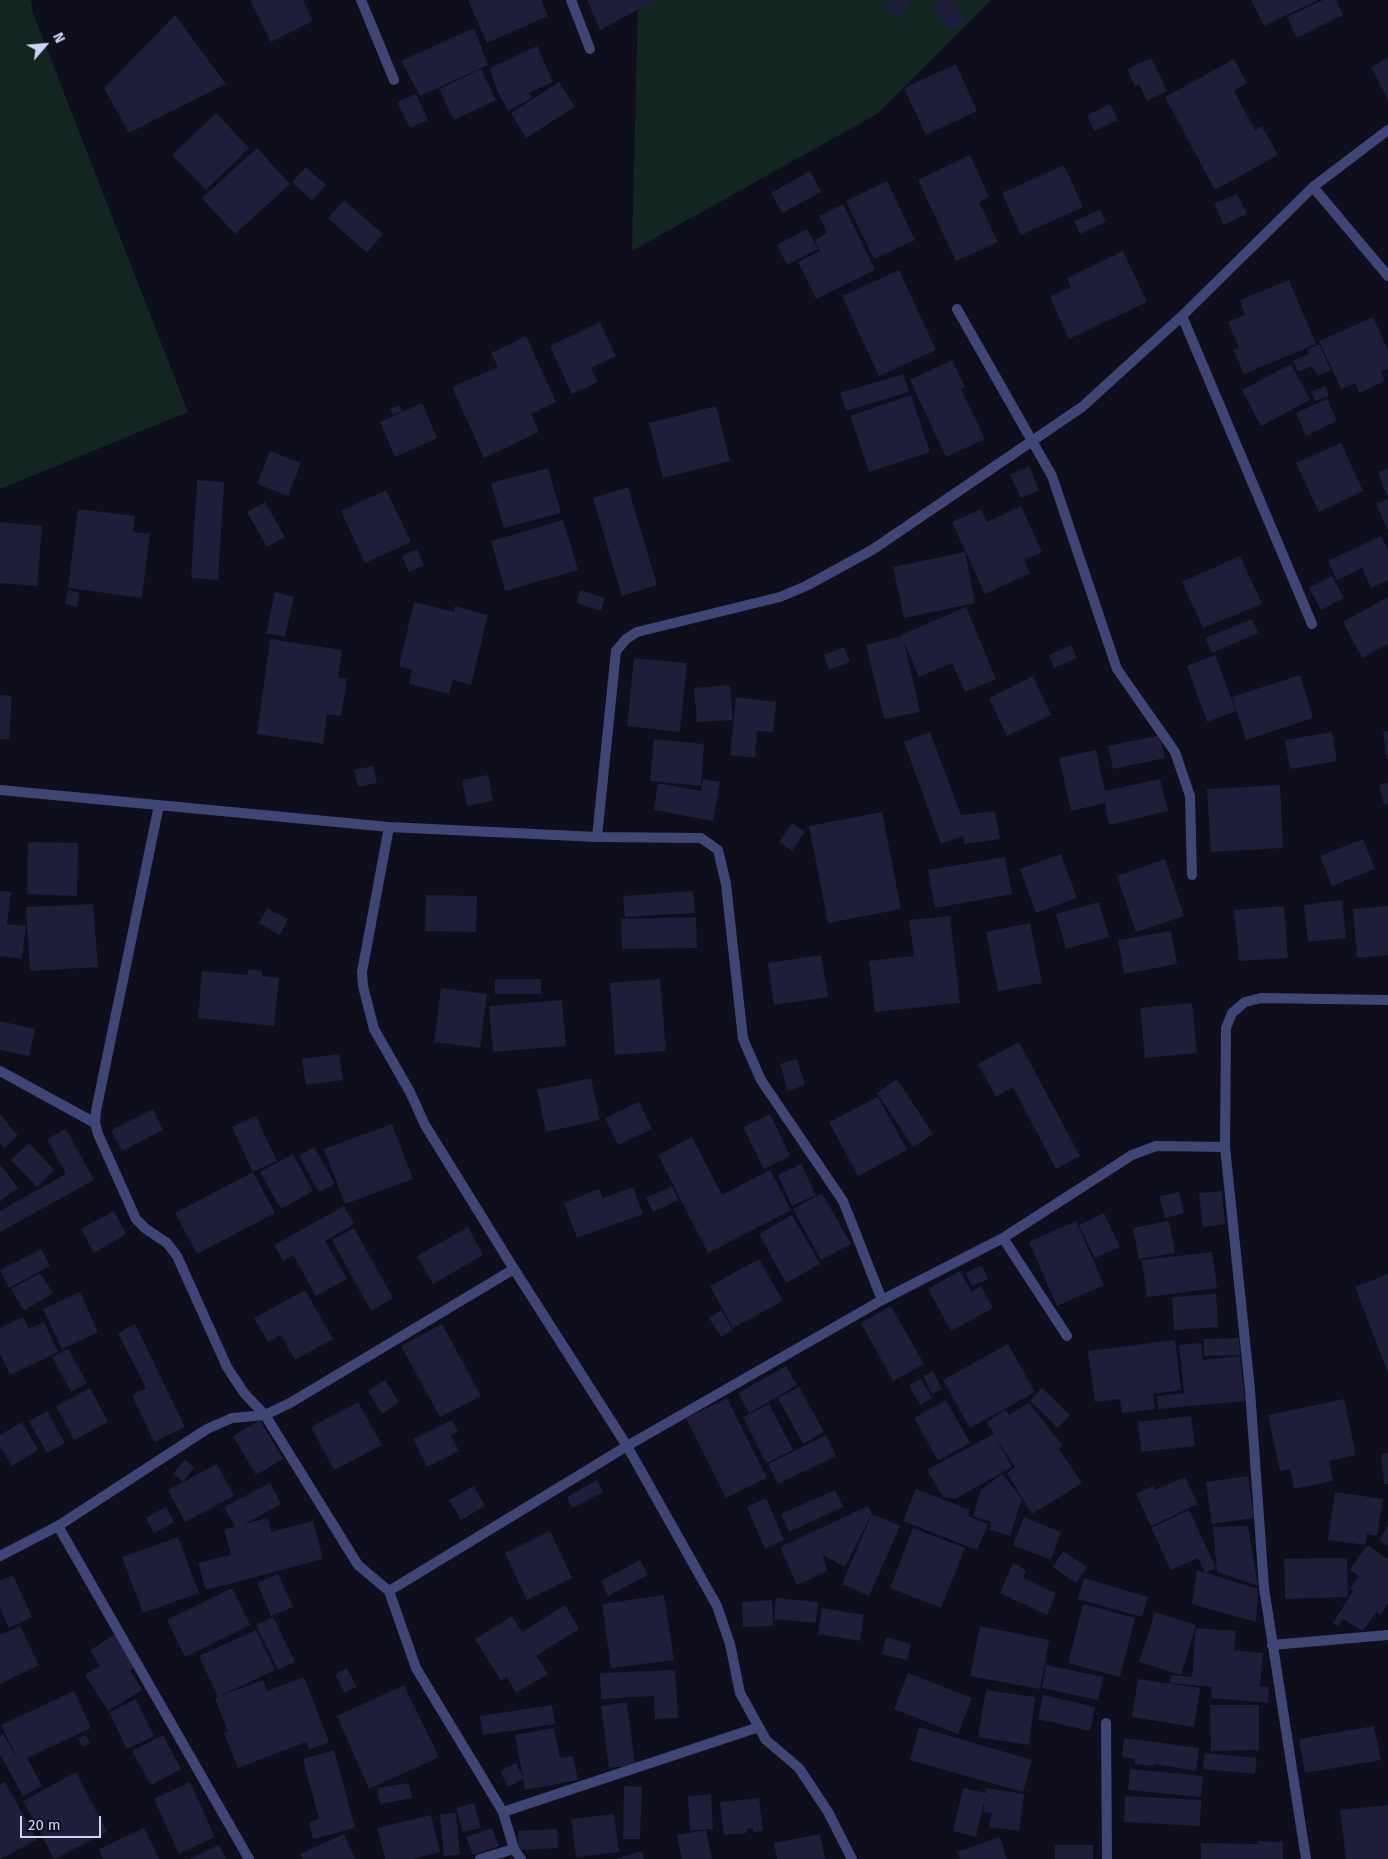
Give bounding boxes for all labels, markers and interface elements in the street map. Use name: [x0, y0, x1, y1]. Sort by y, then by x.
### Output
north arrow: [20, 20, 70, 70]
text: N: [49, 30, 68, 46]
scale bar: [22, 1806, 104, 1838]
text: 20 m: [28, 1816, 61, 1834]

